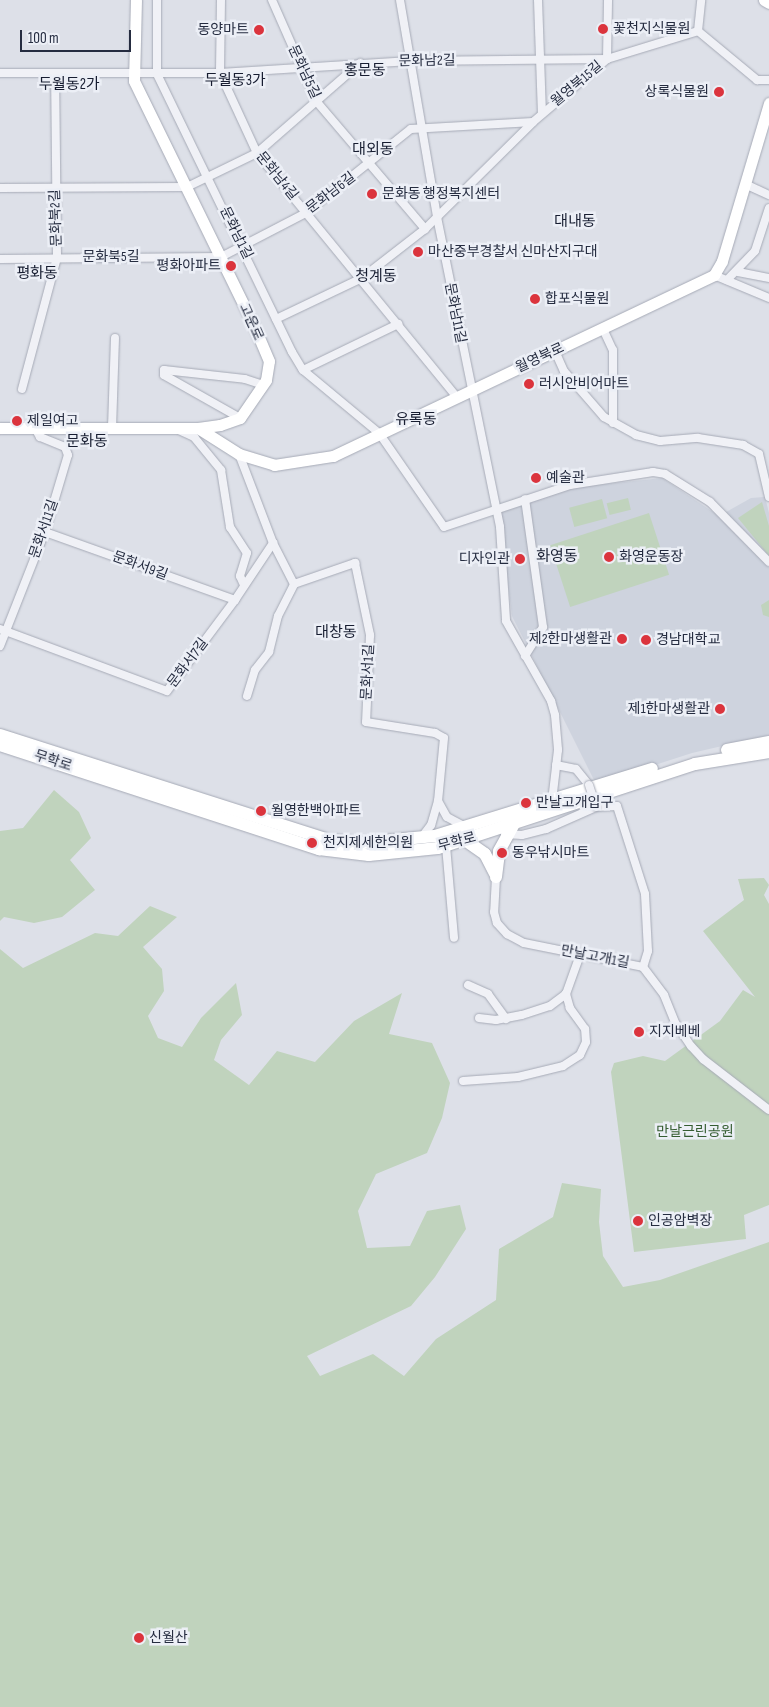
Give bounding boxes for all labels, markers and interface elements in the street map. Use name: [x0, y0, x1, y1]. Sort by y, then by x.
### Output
scale bar: [22, 20, 134, 52]
place label: 꽃천지식물원: [613, 21, 690, 37]
place label: 동양마트: [197, 22, 249, 38]
marker: 꽃천지식물원: [597, 23, 609, 35]
marker: 동양마트: [253, 24, 265, 36]
text: 100 m: [28, 29, 59, 48]
street label: 문화남5길: [284, 43, 324, 101]
street label: 문화남2길: [398, 52, 456, 70]
street label: 월영북15길: [548, 58, 606, 110]
district label: 홍문동: [344, 62, 386, 80]
district label: 두월동3가: [204, 72, 266, 90]
district label: 두월동2가: [38, 76, 100, 94]
place label: 상록식물원: [645, 84, 709, 100]
marker: 상록식물원: [713, 86, 725, 98]
district label: 대외동: [352, 141, 394, 159]
street label: 문화남4길: [252, 148, 302, 204]
street label: 문화남6길: [303, 169, 359, 217]
place label: 문화동 행정복지센터: [382, 186, 500, 202]
marker: 문화동 행정복지센터: [366, 188, 378, 200]
street label: 문화북2길: [47, 189, 65, 247]
street label: 문화남1길: [216, 204, 256, 262]
district label: 대내동: [554, 213, 596, 231]
place label: 마산중부경찰서 신마산지구대: [428, 244, 598, 260]
marker: 마산중부경찰서 신마산지구대: [412, 246, 424, 258]
street label: 문화북5길: [82, 249, 140, 265]
place label: 평화아파트: [157, 258, 221, 274]
marker: 평화아파트: [225, 260, 237, 272]
district label: 평화동: [16, 265, 58, 283]
district label: 청계동: [355, 268, 397, 286]
street label: 문화남11길: [441, 281, 469, 345]
place label: 합포식물원: [545, 291, 609, 307]
marker: 합포식물원: [529, 293, 541, 305]
street label: 고운로: [235, 301, 267, 343]
street label: 월영북로: [513, 340, 567, 376]
place label: 러시안비어마트: [539, 376, 629, 392]
marker: 러시안비어마트: [523, 378, 535, 390]
district label: 유록동: [395, 411, 437, 429]
place label: 제일여고: [27, 413, 79, 429]
marker: 제일여고: [11, 415, 23, 427]
district label: 문화동: [66, 433, 108, 451]
place label: 예술관: [546, 470, 585, 486]
marker: 예술관: [530, 472, 542, 484]
street label: 문화서11길: [26, 497, 62, 561]
street label: 문화서9길: [110, 548, 170, 584]
district label: 화영동: [536, 548, 578, 566]
place label: 화영운동장: [619, 549, 683, 565]
place label: 디자인관: [458, 551, 510, 567]
marker: 화영운동장: [603, 551, 615, 563]
marker: 디자인관: [514, 553, 526, 565]
district label: 대창동: [315, 624, 357, 642]
place label: 제2한마생활관: [529, 631, 612, 647]
place label: 경남대학교: [656, 632, 720, 648]
marker: 제2한마생활관: [616, 633, 628, 645]
marker: 경남대학교: [640, 634, 652, 646]
street label: 문화서7길: [164, 635, 212, 691]
street label: 문화서1길: [358, 643, 378, 701]
place label: 제1한마생활관: [628, 701, 710, 717]
marker: 제1한마생활관: [714, 703, 726, 715]
street label: 무학로: [32, 747, 74, 775]
place label: 만날고개입구: [536, 795, 613, 811]
marker: 만날고개입구: [520, 797, 532, 809]
place label: 월영한백아파트: [271, 803, 361, 819]
marker: 월영한백아파트: [255, 805, 267, 817]
street label: 무학로: [436, 829, 478, 855]
place label: 천지제세한의원: [323, 835, 413, 851]
marker: 천지제세한의원: [305, 836, 319, 850]
place label: 동우낚시마트: [512, 845, 589, 861]
marker: 동우낚시마트: [496, 847, 508, 859]
street label: 만날고개1길: [559, 942, 631, 972]
place label: 지지베베: [649, 1024, 701, 1040]
marker: 지지베베: [633, 1026, 645, 1038]
park label: 만날근린공원: [656, 1124, 734, 1140]
place label: 인공암벽장: [648, 1213, 712, 1229]
marker: 인공암벽장: [632, 1215, 644, 1227]
place label: 신월산: [149, 1630, 188, 1646]
marker: 신월산: [133, 1632, 145, 1644]

